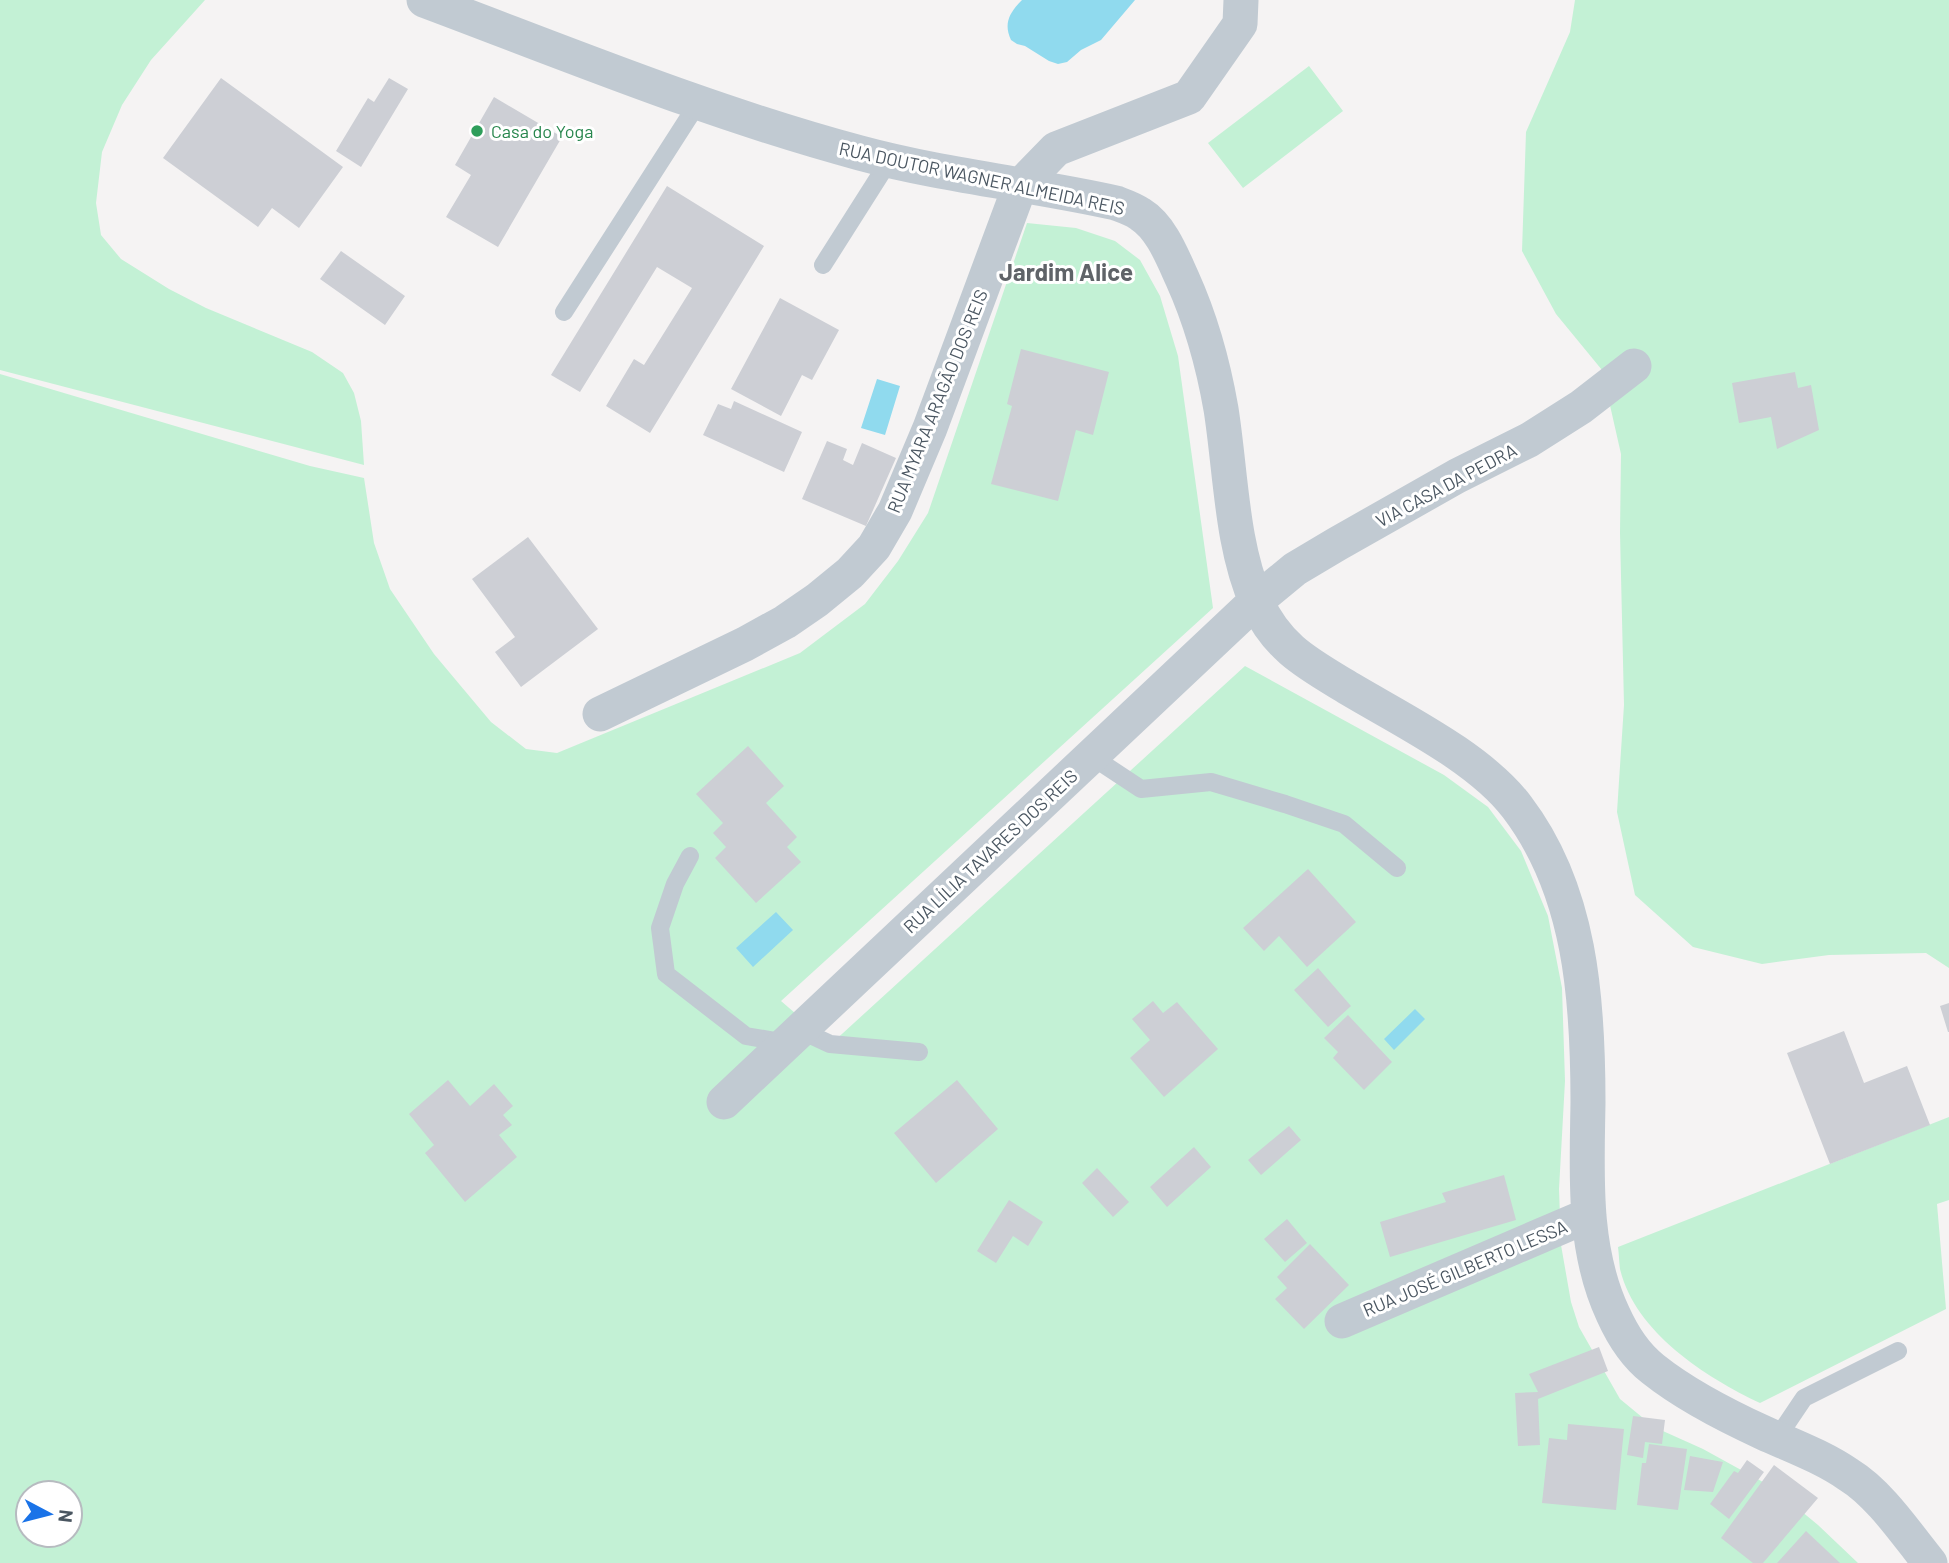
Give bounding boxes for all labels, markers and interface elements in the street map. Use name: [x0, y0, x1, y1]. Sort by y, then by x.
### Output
place label: Casa do Yoga: [491, 120, 593, 142]
marker: Casa do Yoga: [469, 123, 485, 139]
street label: RUA DOUTOR WAGNER ALMEIDA REIS: [837, 137, 1127, 219]
district label: Jardim Alice: [999, 257, 1133, 286]
street label: RUA MYARA ARAGÃO DOS REIS: [882, 286, 992, 516]
street label: VIA CASA DA PEDRA: [1372, 439, 1520, 531]
street label: RUA LÍLIA TAVARES DOS REIS: [898, 765, 1082, 937]
street label: RUA JOSÉ GILBERTO LESSA: [1360, 1215, 1570, 1321]
north arrow: [14, 1479, 84, 1549]
text: N: [54, 1508, 79, 1524]

